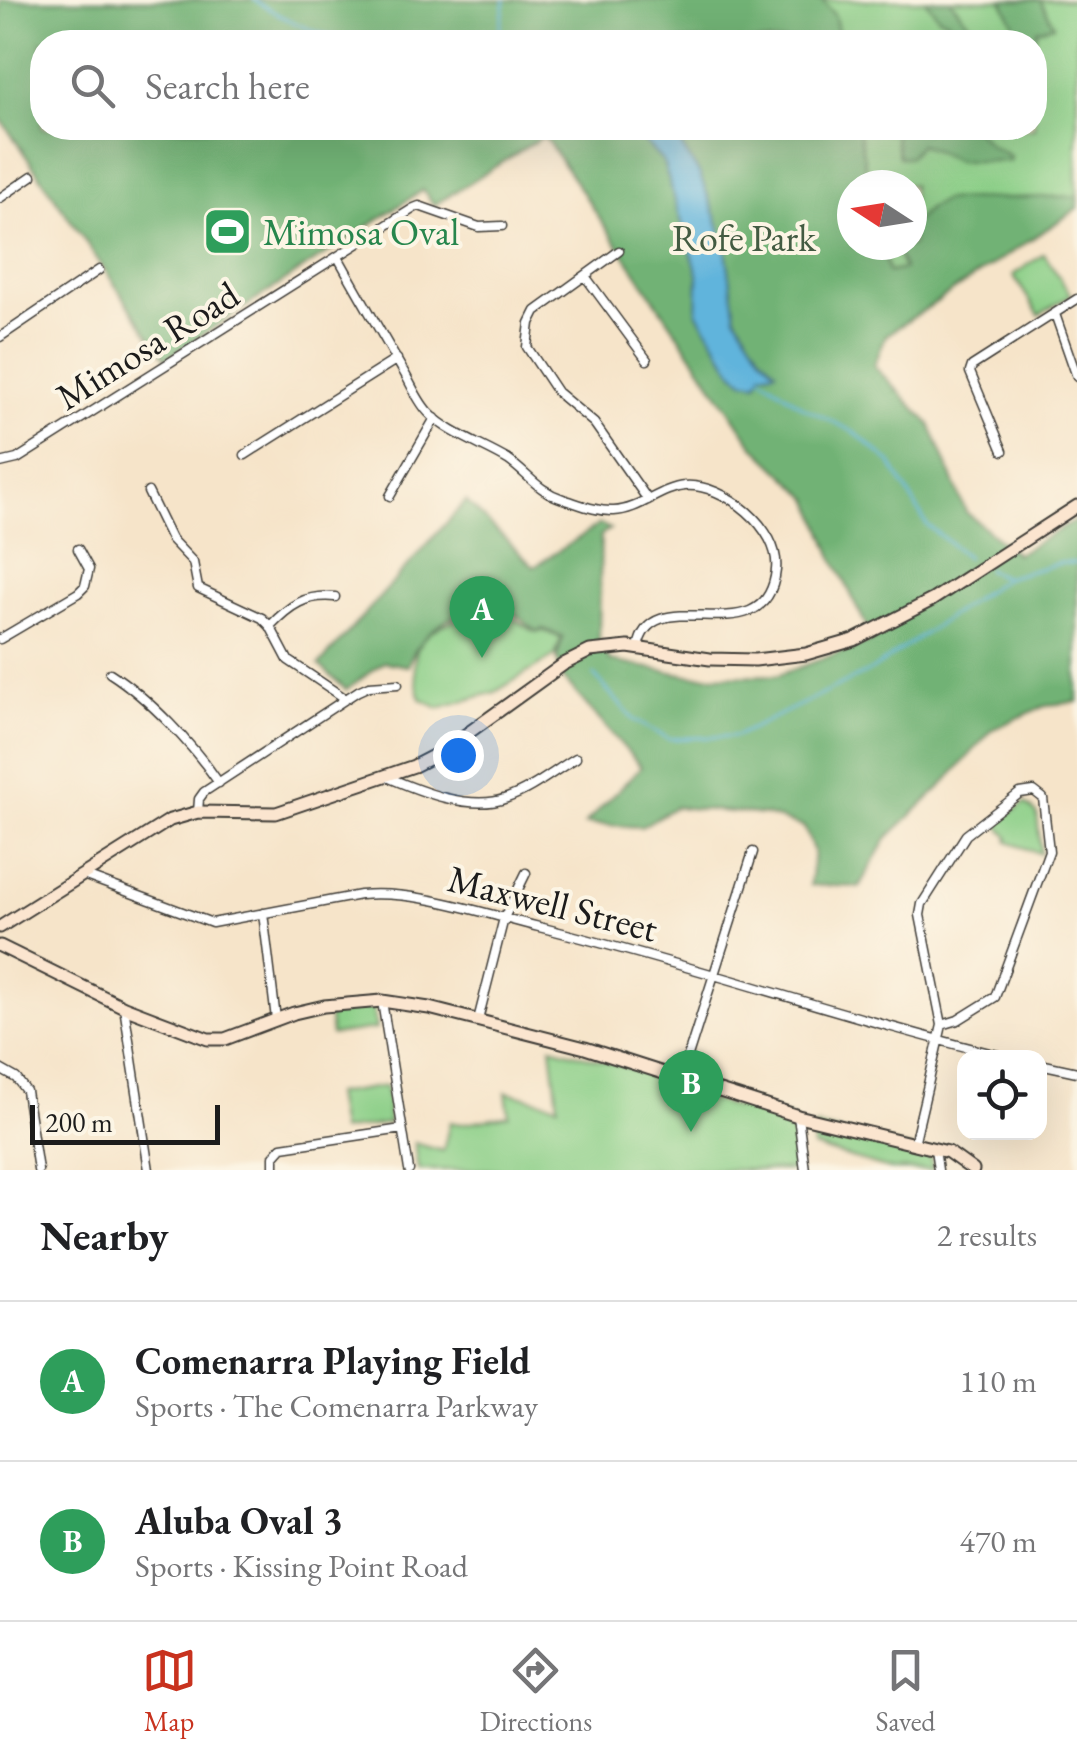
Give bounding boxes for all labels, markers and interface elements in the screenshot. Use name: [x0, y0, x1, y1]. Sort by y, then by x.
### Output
search box: [30, 30, 1047, 140]
icon: search: [65, 58, 120, 113]
text: Search here: [145, 61, 310, 110]
north arrow: [837, 170, 927, 260]
sports icon: Mimosa Oval: [202, 205, 254, 257]
place label: Mimosa Oval: [263, 207, 459, 256]
park label: Rofe Park: [672, 213, 817, 262]
street label: Mimosa Road: [46, 269, 248, 420]
pin: A: [450, 576, 514, 658]
your location: [433, 730, 484, 781]
street label: Maxwell Street: [443, 853, 663, 953]
pin: B: [658, 1050, 724, 1132]
map controls: [957, 1050, 1047, 1140]
button: locate: [957, 1050, 1047, 1140]
scale bar: [30, 1100, 220, 1144]
text: 200 m: [45, 1104, 113, 1140]
text: Nearby: [40, 1208, 169, 1263]
text: 2 results: [937, 1214, 1037, 1256]
text: Comenarra Playing Field: [135, 1336, 530, 1385]
text: A: [61, 1360, 84, 1402]
text: 110 m: [960, 1360, 1037, 1402]
text: Sports · The Comenarra Parkway: [135, 1385, 538, 1427]
text: Aluba Oval 3: [135, 1496, 343, 1545]
text: B: [62, 1520, 83, 1562]
text: 470 m: [960, 1520, 1037, 1562]
text: Sports · Kissing Point Road: [135, 1545, 468, 1587]
tab: Map: [142, 1643, 197, 1739]
tab: Directions: [480, 1643, 592, 1739]
tab: Saved: [875, 1643, 935, 1739]

